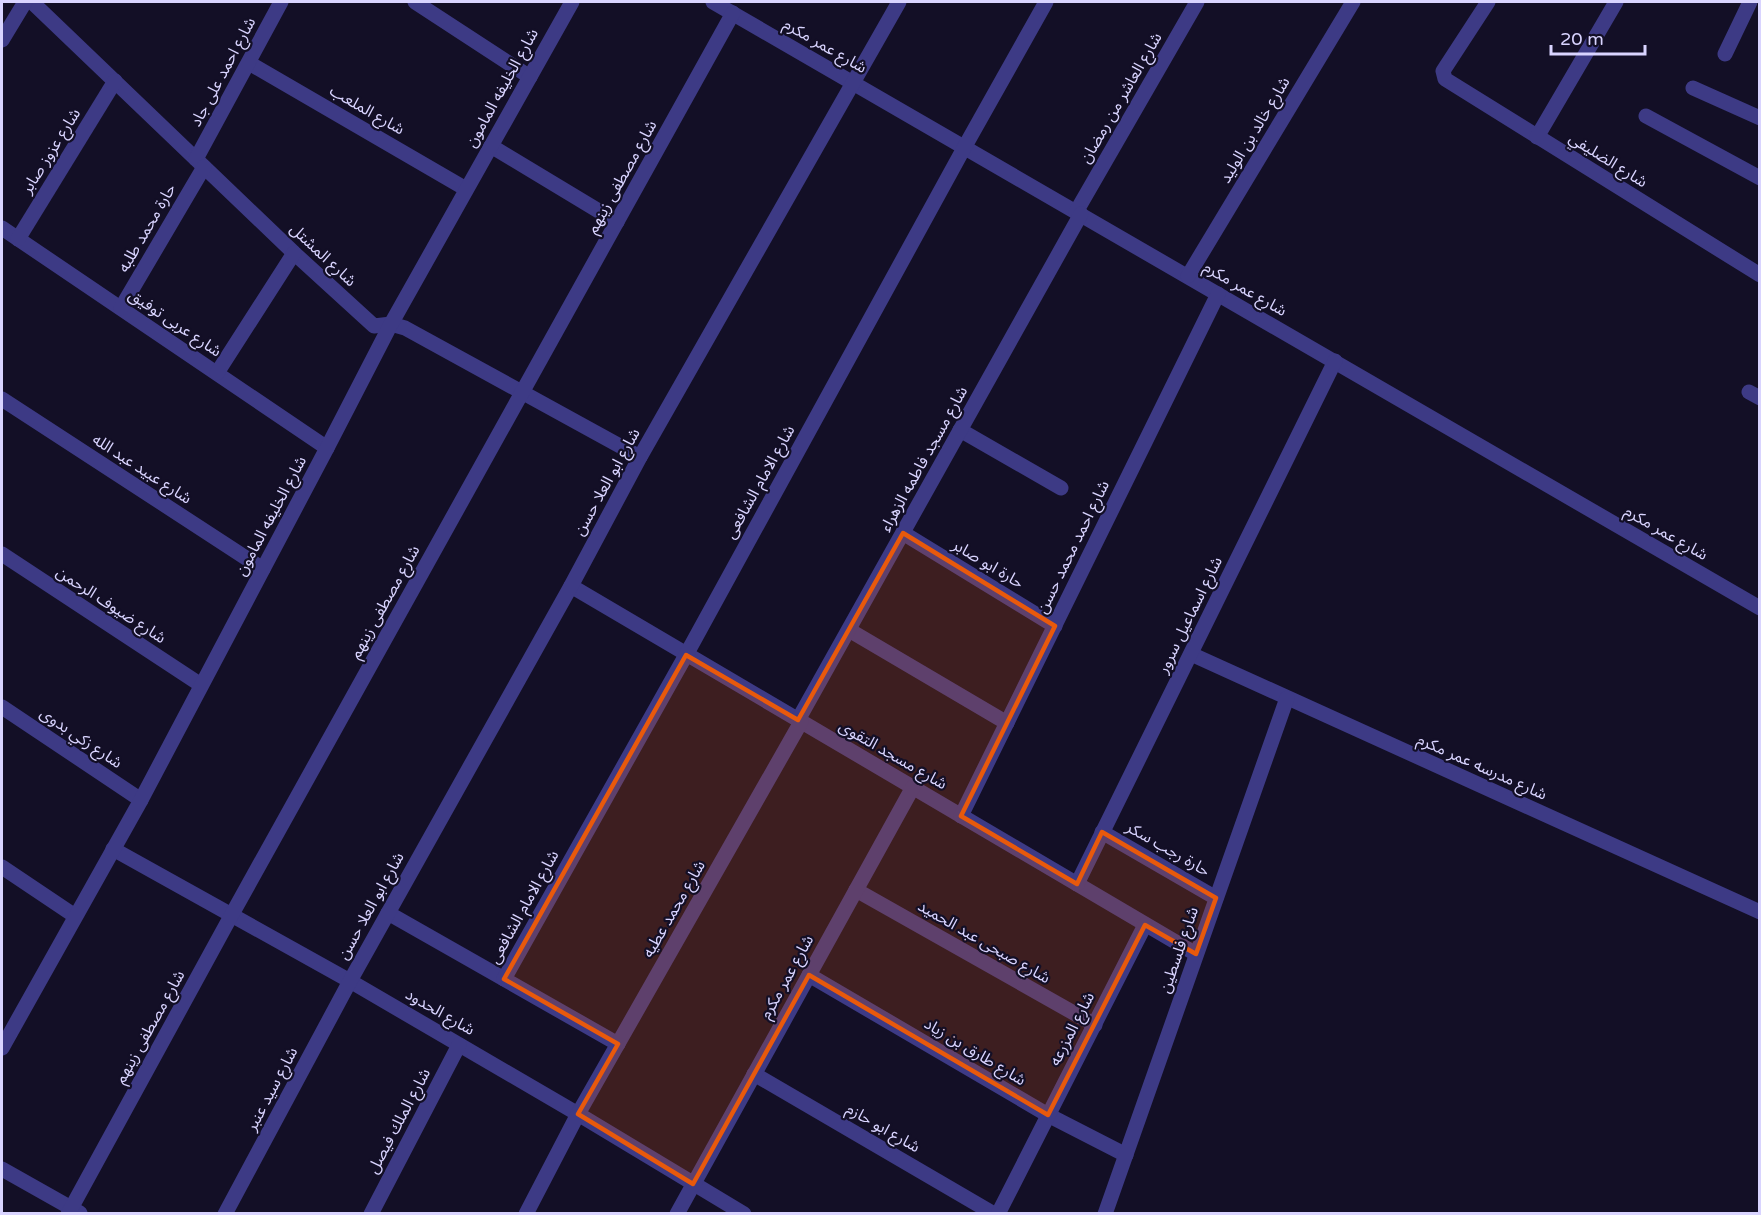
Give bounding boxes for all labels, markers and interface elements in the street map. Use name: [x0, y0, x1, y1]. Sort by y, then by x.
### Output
street label: شارع احمد على جاد: [186, 14, 262, 131]
street label: شارع عمر مكرم: [779, 14, 870, 80]
scale bar: [1551, 18, 1646, 56]
street label: شارع الخليفه المامون: [461, 25, 545, 152]
text: 20 m: [1560, 28, 1604, 50]
street label: شارع العاشر من رمضان: [1075, 29, 1168, 168]
street label: شارع خالد بن الوليد: [1215, 73, 1296, 188]
street label: شارع الملعب: [325, 81, 408, 141]
street label: شارع عزوز صابر: [16, 105, 87, 199]
street label: شارع مصطفى زينهم: [582, 117, 663, 238]
street label: شارع الضليفي: [1564, 128, 1651, 194]
street label: حارة محمد طلبه: [113, 180, 181, 276]
street label: شارع المشتل: [284, 219, 360, 292]
street label: شارع عمر مكرم: [1199, 257, 1290, 323]
street label: شارع عربى توفيق: [124, 285, 225, 363]
street label: شارع مسجد فاطمه الزهراء: [876, 383, 974, 536]
street label: شارع الامام الشافعى: [720, 422, 801, 543]
street label: شارع ابو العلا حسن: [569, 425, 647, 540]
street label: شارع عبيد عبد الله: [88, 429, 195, 510]
street label: شارع الخليفه المامون: [231, 453, 313, 580]
street label: شارع احمد محمد حسن: [1032, 477, 1116, 618]
street label: شارع عمر مكرم: [1620, 501, 1711, 567]
street label: حارة ابو صابر: [948, 534, 1027, 593]
street label: شارع مصطفى زينهم: [345, 542, 426, 663]
street label: شارع اسماعيل سرور: [1153, 553, 1229, 678]
street label: شارع ضيوف الرحمن: [51, 562, 170, 650]
street label: شارع زكي بدوى: [35, 703, 126, 775]
street label: شارع مسجد التقوى: [834, 716, 951, 796]
street label: شارع مدرسه عمر مكرم: [1413, 729, 1550, 806]
street label: حارة رجب سكر: [1122, 817, 1213, 881]
street label: شارع الامام الشافعى: [484, 847, 565, 968]
street label: شارع ابو العلا حسن: [333, 849, 411, 964]
street label: شارع محمد عطيه: [638, 857, 712, 962]
street label: شارع صبحى عبد الحميد: [913, 896, 1054, 990]
street label: شارع فلسطين: [1155, 904, 1205, 996]
street label: شارع عمر مكرم: [756, 931, 820, 1024]
street label: شارع مصطفى زينهم: [110, 967, 191, 1088]
street label: شارع الحدود: [401, 984, 478, 1042]
street label: شارع المزرعه: [1045, 989, 1101, 1070]
street label: شارع طارق بن زياد: [919, 1014, 1030, 1092]
street label: شارع سيد عنبر: [241, 1044, 304, 1136]
street label: شارع الملك فيصل: [363, 1065, 437, 1178]
street label: شارع ابو حازم: [841, 1099, 924, 1159]

